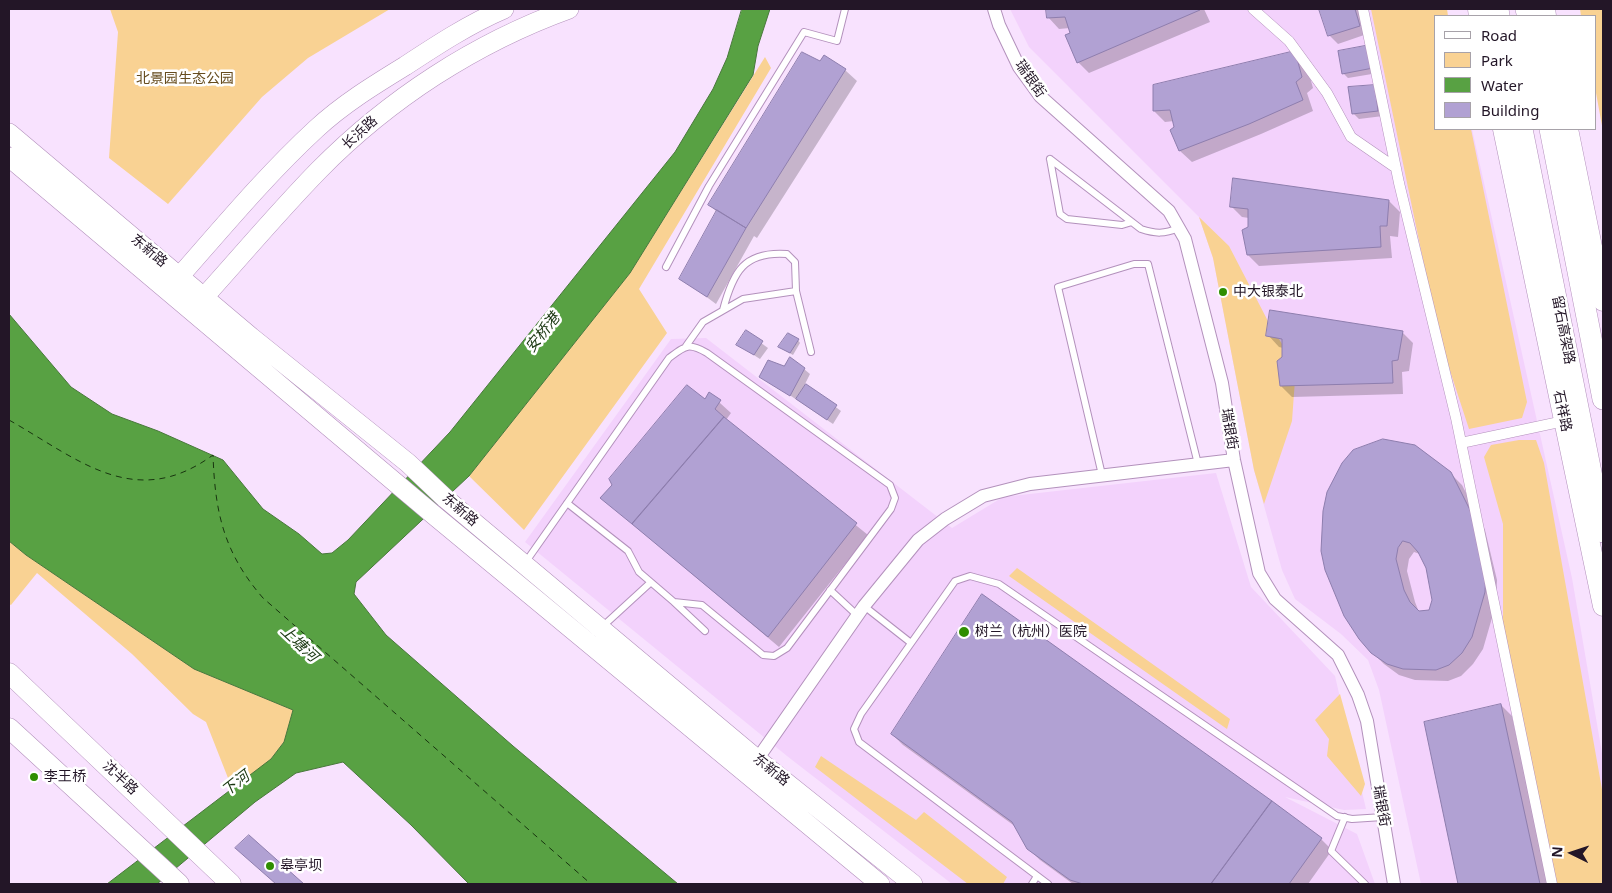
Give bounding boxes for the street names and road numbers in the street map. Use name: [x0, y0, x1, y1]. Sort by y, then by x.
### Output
street label: 瑞银街: [1011, 57, 1049, 101]
street label: 长浜路: [339, 113, 381, 153]
street label: 东新路: [128, 231, 170, 271]
street label: 留石高架路: [1548, 294, 1578, 366]
street label: 石祥路: [1549, 389, 1575, 433]
street label: 瑞银街: [1217, 407, 1241, 451]
street label: 东新路: [439, 490, 481, 530]
street label: 东新路: [749, 750, 793, 790]
street label: 沈半路: [99, 758, 141, 798]
street label: 瑞银街: [1369, 784, 1393, 828]

